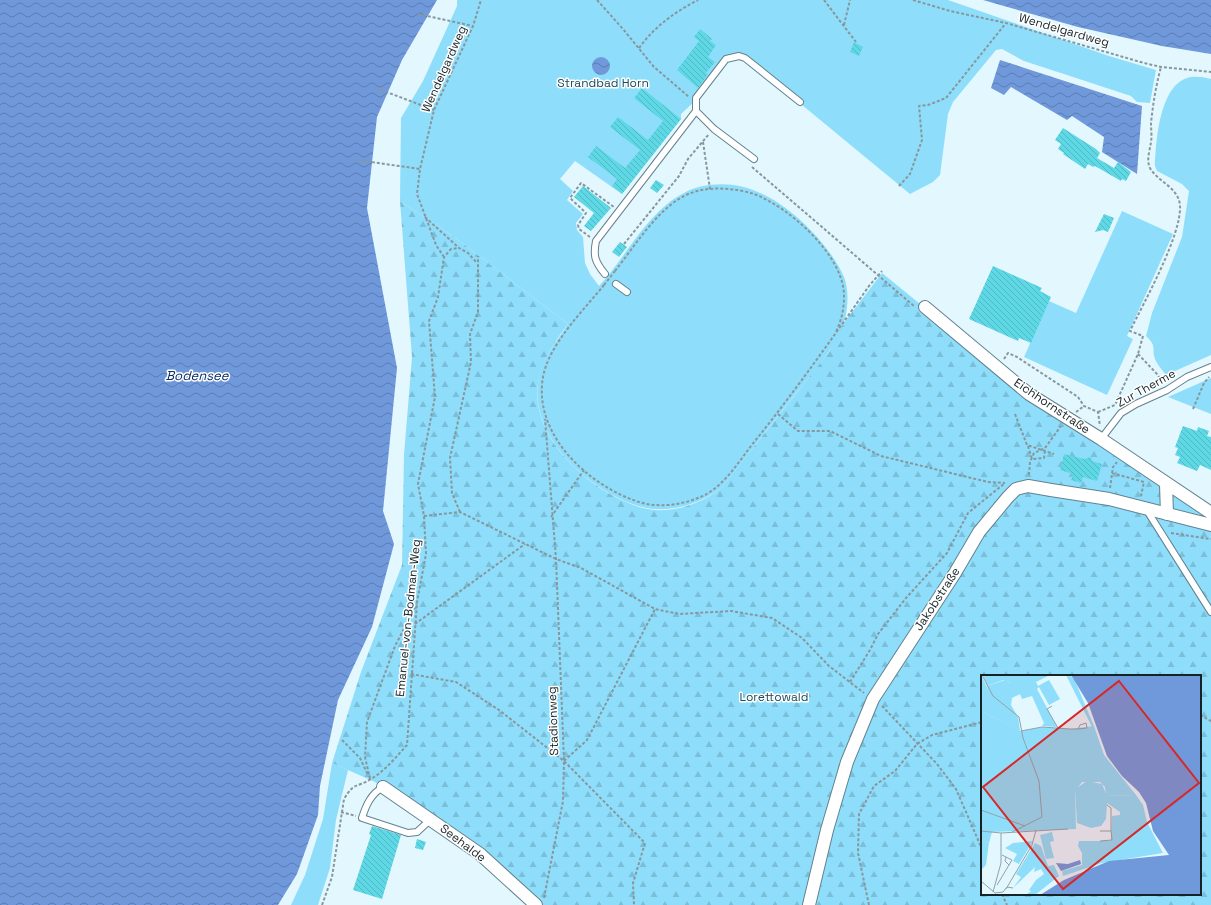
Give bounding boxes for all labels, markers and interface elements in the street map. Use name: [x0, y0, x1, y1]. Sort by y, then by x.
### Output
street label: Wendelgardweg: [1017, 9, 1111, 51]
street label: Wendelgardweg: [418, 23, 470, 115]
park label: Strandbad Horn: [557, 75, 649, 91]
street label: Zur Therme: [1114, 365, 1178, 411]
water label: Bodensee: [166, 367, 230, 384]
street label: Eichhornstraße: [1011, 375, 1093, 437]
street label: Emanuel-von-Bodman-Weg: [392, 538, 424, 698]
street label: Jakobstraße: [911, 564, 963, 634]
inset map: [981, 675, 1201, 895]
street label: Stadionweg: [544, 686, 562, 756]
park label: Lorettowald: [739, 689, 809, 705]
street label: Seehalde: [437, 820, 489, 866]

